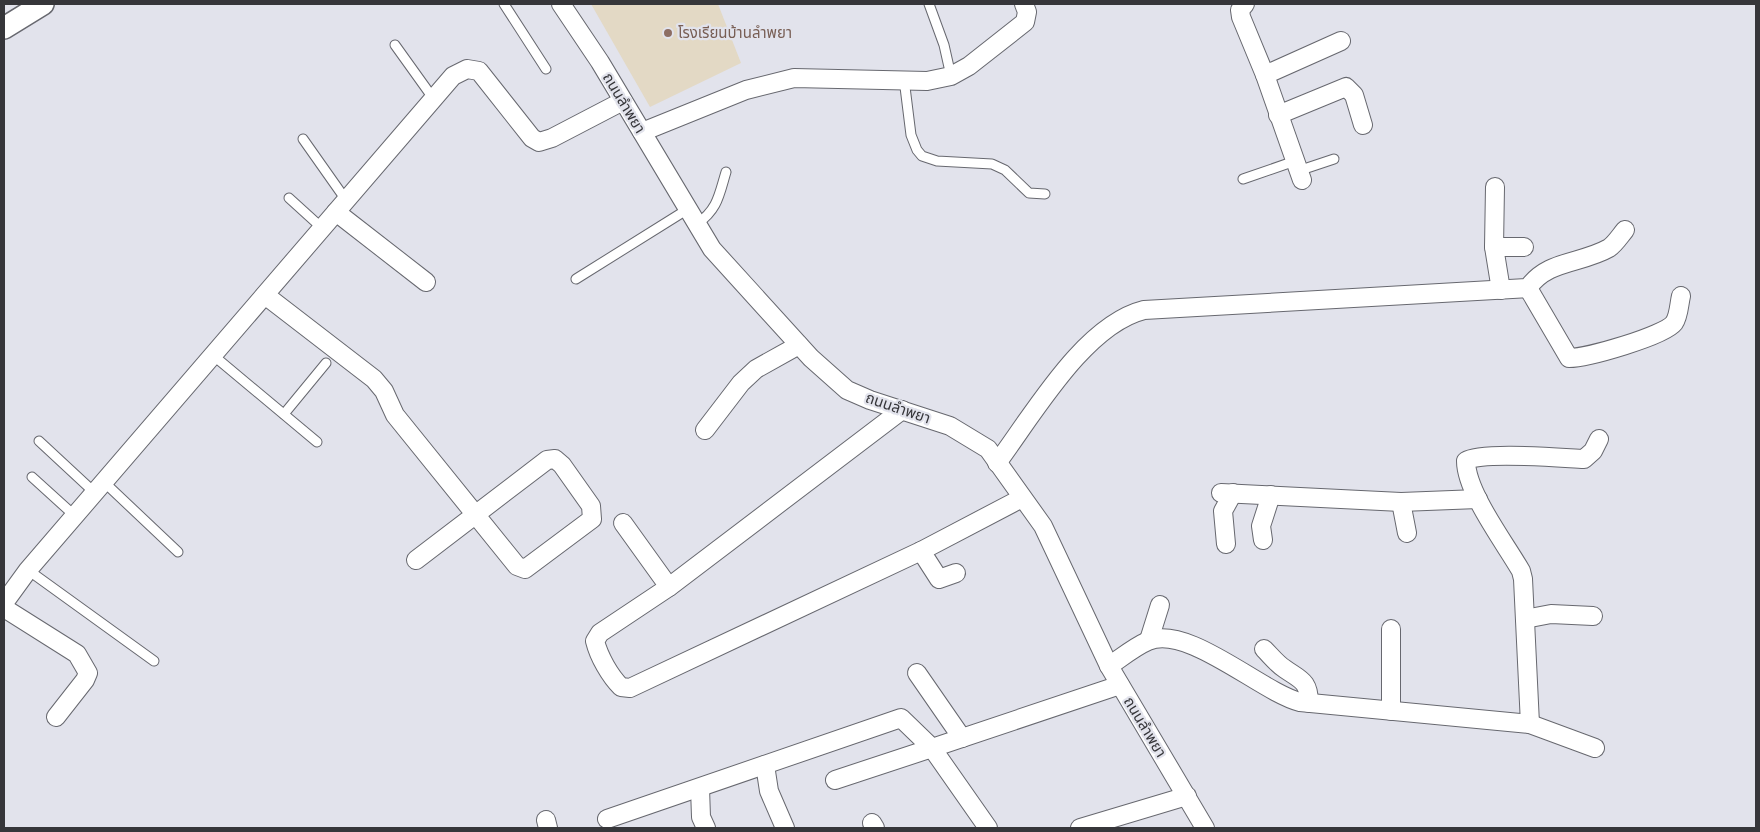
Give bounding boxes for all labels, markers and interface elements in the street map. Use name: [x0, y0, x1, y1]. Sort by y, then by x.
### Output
place label: โรงเรียนบ้านลำพยา: [678, 24, 792, 42]
marker: โรงเรียนบ้านลำพยา: [662, 27, 674, 39]
street label: ถนนลำพยา: [599, 69, 649, 137]
street label: ถนนลำพยา: [863, 388, 933, 428]
street label: ถนนลำพยา: [1120, 693, 1170, 761]

